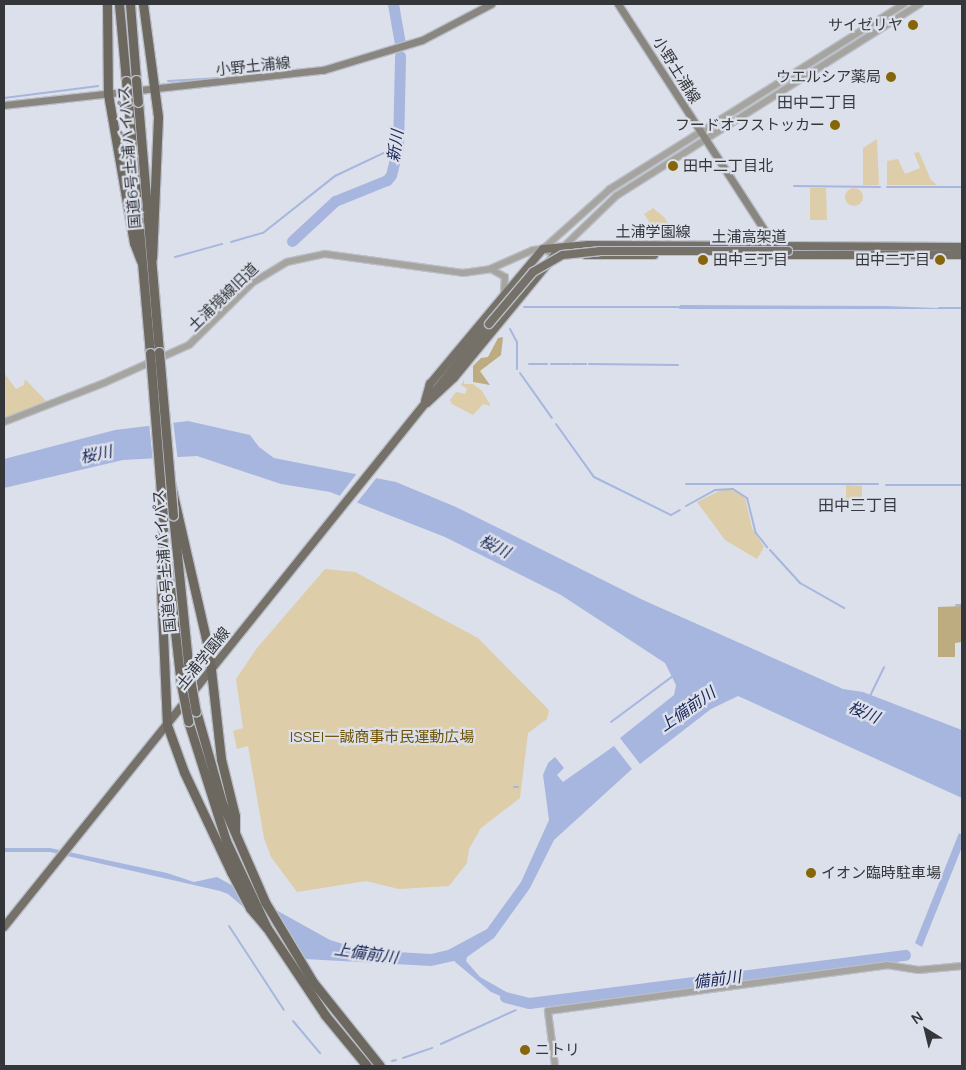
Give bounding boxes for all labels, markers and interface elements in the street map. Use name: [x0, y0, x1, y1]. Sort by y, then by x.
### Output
place label: サイゼリヤ: [828, 16, 903, 34]
marker: サイゼリヤ: [907, 19, 919, 31]
street label: 小野土浦線: [649, 33, 705, 107]
street label: 小野土浦線: [215, 53, 291, 79]
place label: ウエルシア薬局: [776, 68, 881, 86]
marker: ウエルシア薬局: [885, 71, 897, 83]
street label: 国道6号土浦バイパス: [114, 84, 144, 230]
district label: 田中二丁目: [777, 92, 857, 112]
place label: フードオフストッカー: [675, 116, 825, 134]
marker: フードオフストッカー: [829, 119, 841, 131]
water label: 新川: [383, 129, 407, 163]
place label: 田中二丁目北: [683, 157, 773, 175]
marker: 田中二丁目北: [667, 160, 679, 172]
street label: 土浦学園線: [616, 223, 690, 241]
street label: 土浦高架道: [712, 228, 786, 246]
place label: 田中三丁目: [713, 251, 788, 269]
place label: 田中二丁目: [855, 251, 930, 269]
marker: 田中三丁目: [697, 254, 709, 266]
marker: 田中二丁目: [934, 254, 946, 266]
street label: 土浦境線旧道: [184, 259, 262, 335]
water label: 桜川: [78, 441, 114, 467]
street label: 国道6号土浦バイパス: [149, 488, 179, 634]
district label: 田中三丁目: [818, 495, 898, 515]
water label: 桜川: [476, 530, 514, 562]
street label: 土浦学園線: [172, 623, 234, 693]
water label: 上備前川: [655, 683, 719, 735]
water label: 桜川: [846, 697, 882, 727]
park label: ISSEI一誠商事市民運動広場: [290, 728, 474, 746]
place label: イオン臨時駐車場: [821, 864, 941, 882]
marker: イオン臨時駐車場: [805, 867, 817, 879]
water label: 上備前川: [333, 939, 399, 967]
water label: 備前川: [692, 967, 742, 991]
north arrow: [901, 1005, 951, 1055]
text: N: [907, 1007, 927, 1028]
place label: ニトリ: [535, 1041, 580, 1059]
marker: ニトリ: [519, 1044, 531, 1056]

